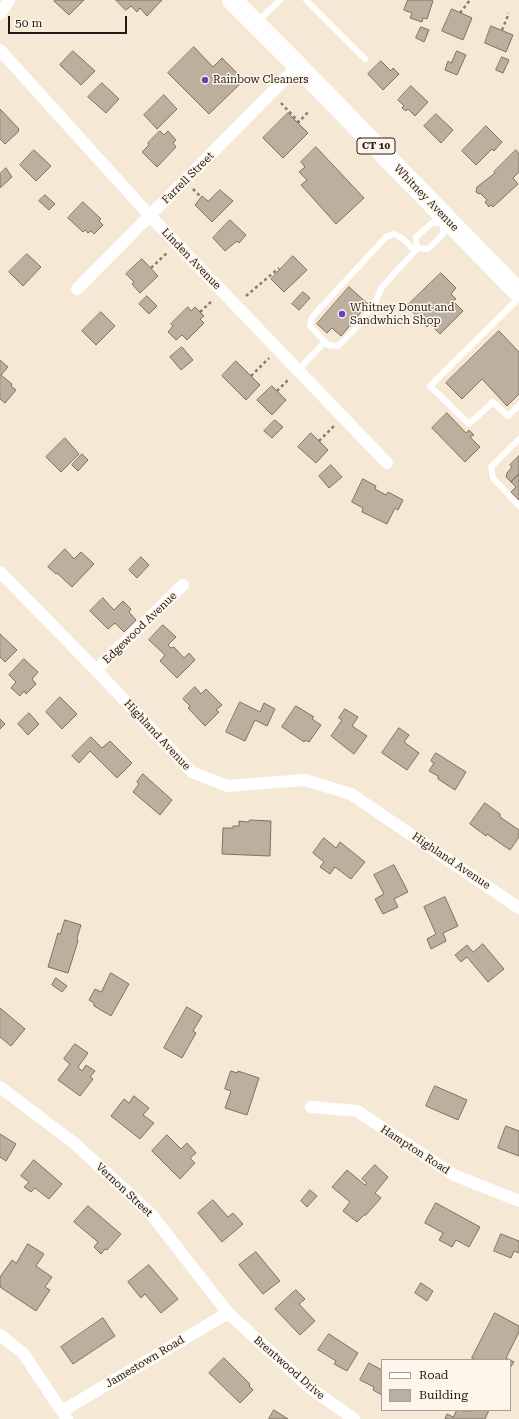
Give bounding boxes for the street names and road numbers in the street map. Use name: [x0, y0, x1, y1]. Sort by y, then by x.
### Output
road number: CT 10: [357, 138, 395, 154]
street label: Farrell Street: [159, 149, 217, 207]
street label: Whitney Avenue: [391, 162, 461, 234]
street label: Linden Avenue: [159, 226, 223, 292]
street label: Edgewood Avenue: [100, 589, 180, 667]
street label: Highland Avenue: [121, 697, 193, 773]
street label: Highland Avenue: [409, 830, 493, 892]
street label: Hampton Road: [378, 1123, 452, 1177]
street label: Vernon Street: [93, 1160, 155, 1220]
street label: Jamestown Road: [103, 1333, 187, 1391]
street label: Brentwood Drive: [251, 1333, 327, 1403]

